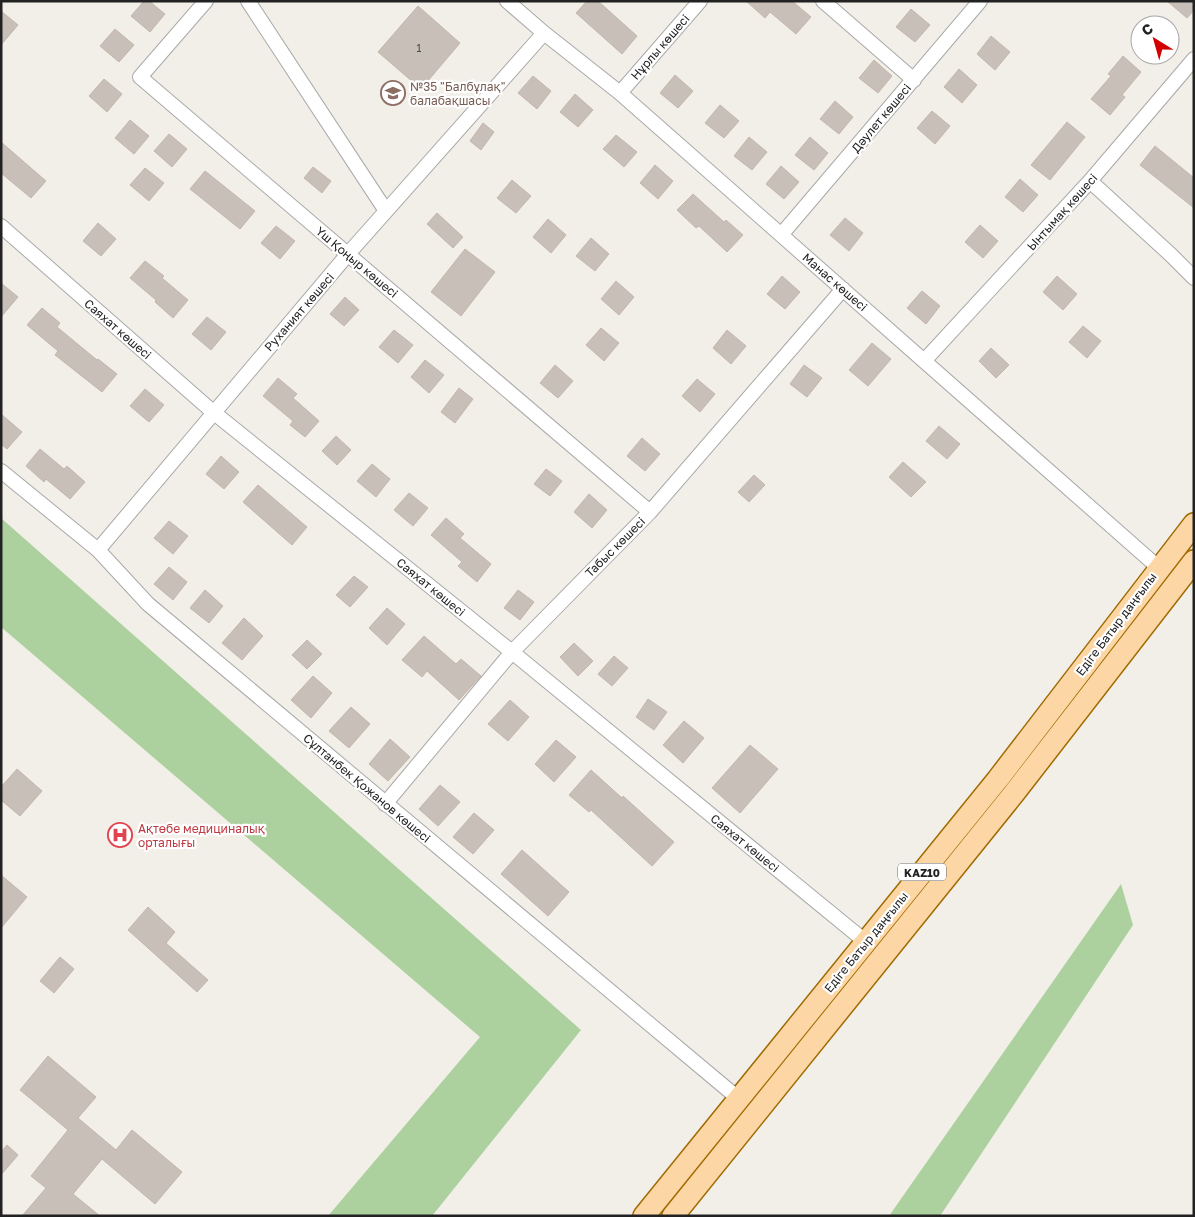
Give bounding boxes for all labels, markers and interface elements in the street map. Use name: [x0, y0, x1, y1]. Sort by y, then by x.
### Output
street label: Нұрлы көшесі: [627, 11, 693, 83]
north arrow: [1130, 15, 1180, 65]
text: С: [1138, 19, 1156, 39]
house number: 1: [417, 42, 422, 54]
place label: №35 "Балбұлақ" балабақшасы: [410, 79, 505, 108]
school or university icon: №35 "Балбұлақ" балабақшасы: [380, 80, 406, 106]
street label: Дәулет көшесі: [848, 81, 914, 155]
street label: Ынтымақ көшесі: [1024, 170, 1100, 254]
street label: Үш Қоңыр көшесі: [313, 223, 401, 301]
street label: Манас көшесі: [799, 250, 871, 314]
street label: Руханият көшесі: [261, 270, 337, 354]
street label: Саяхат көшесі: [81, 296, 155, 362]
street label: Табыс көшесі: [582, 514, 648, 580]
street label: Саяхат көшесі: [394, 555, 468, 619]
street label: Едіге Батыр даңғылы: [1072, 570, 1160, 678]
street label: Сұлтанбек Қожанов көшесі: [300, 730, 434, 846]
street label: Саяхат көшесі: [708, 811, 782, 875]
place label: Ақтөбе медициналық орталығы: [138, 821, 265, 850]
hospital icon: Ақтөбе медициналық орталығы: [107, 822, 133, 848]
road number: KAZ10: [898, 864, 946, 880]
street label: Едіге Батыр даңғылы: [821, 889, 911, 995]

